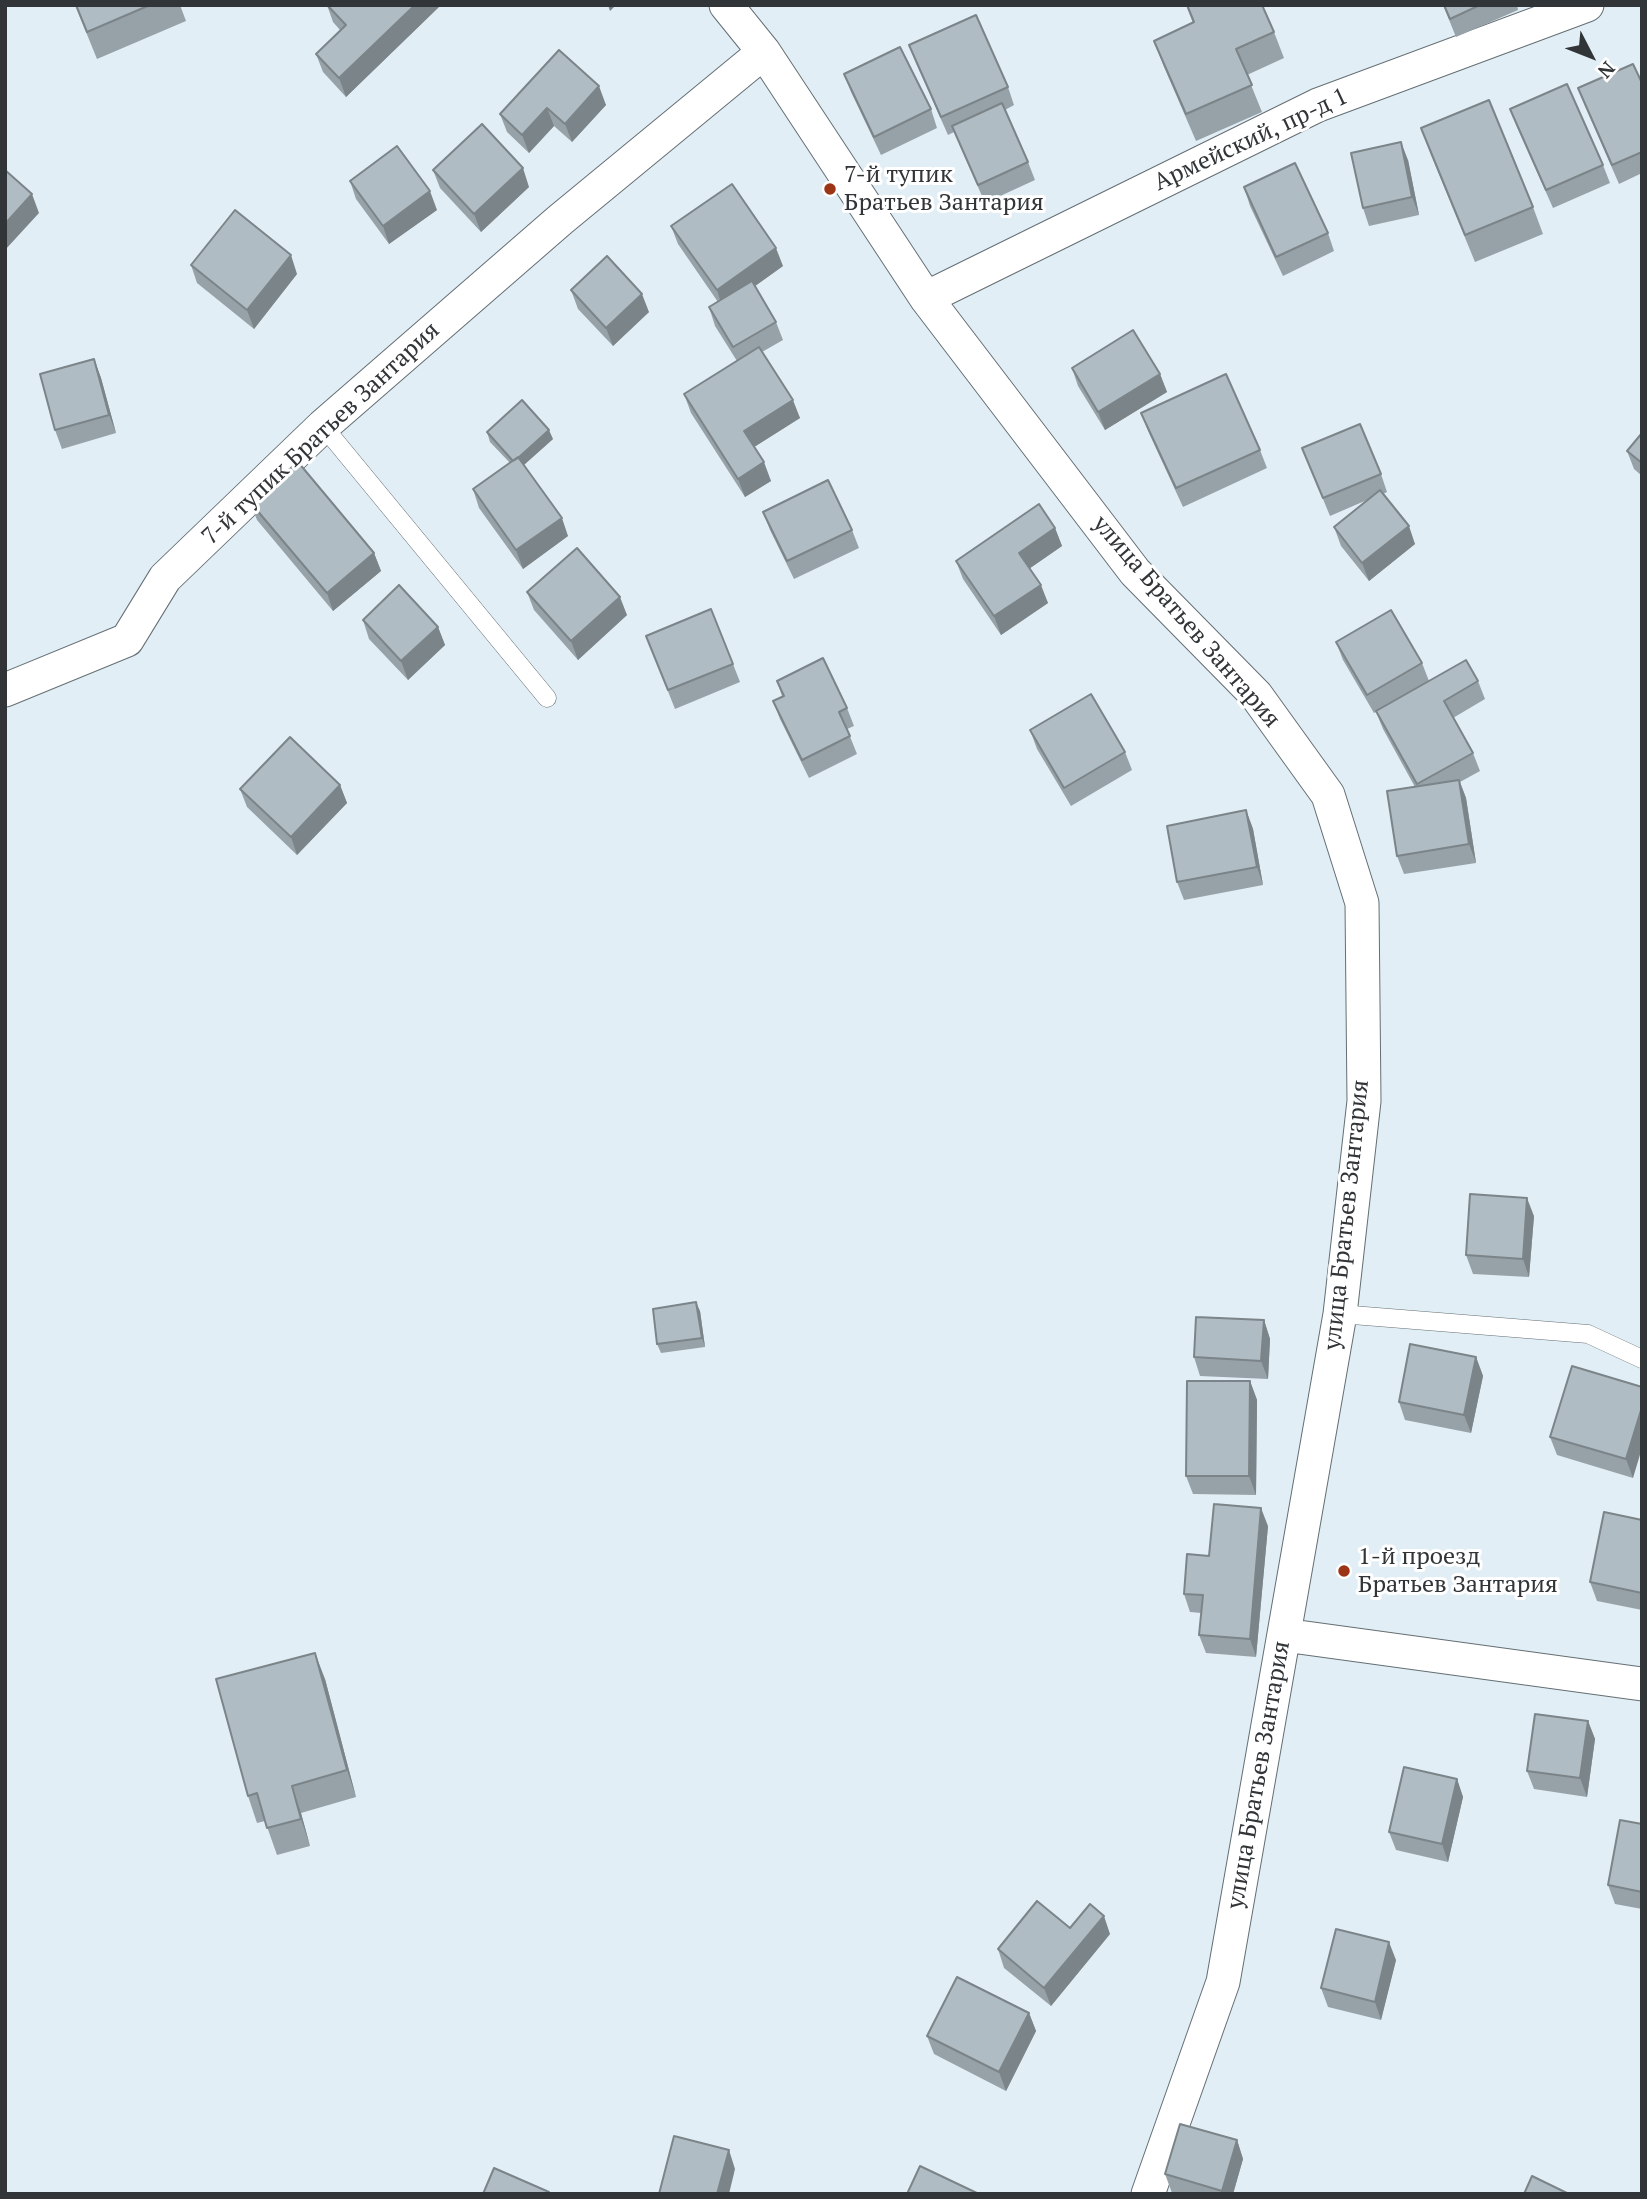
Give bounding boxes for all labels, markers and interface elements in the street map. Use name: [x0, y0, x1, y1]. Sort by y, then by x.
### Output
north arrow: [1556, 21, 1626, 91]
text: N: [1593, 57, 1621, 84]
street label: Армейский, пр-д 1: [1149, 82, 1353, 198]
place label: 7-й тупик Братьев Зантария: [844, 161, 1044, 217]
marker: 7-й тупик Братьев Зантария: [822, 181, 838, 197]
street label: 7-й тупик Братьев Зантария: [196, 316, 446, 552]
street label: улица Братьев Зантария: [1086, 510, 1286, 734]
street label: улица Братьев Зантария: [1318, 1078, 1376, 1352]
place label: 1-й проезд Братьев Зантария: [1358, 1543, 1558, 1599]
marker: 1-й проезд Братьев Зантария: [1336, 1563, 1352, 1579]
street label: улица Братьев Зантария: [1221, 1639, 1297, 1911]

